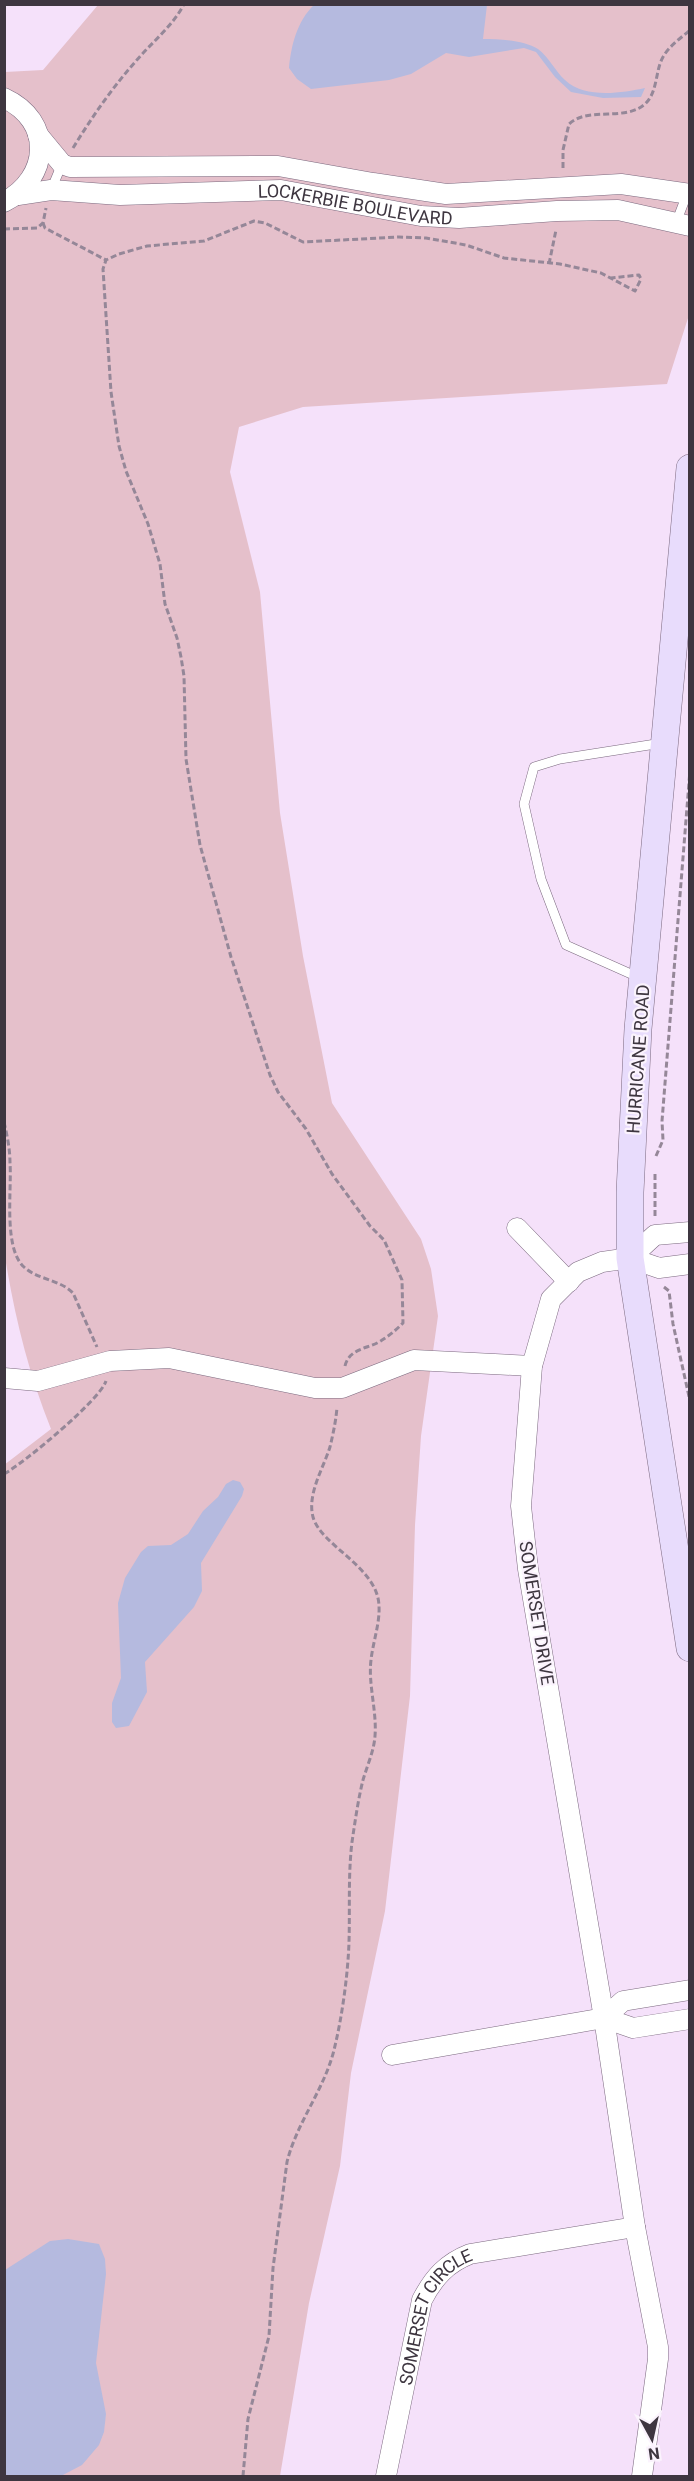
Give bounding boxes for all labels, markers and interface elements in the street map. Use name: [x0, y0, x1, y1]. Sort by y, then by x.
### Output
street label: LOCKERBIE BOULEVARD: [257, 179, 453, 228]
street label: HURRICANE ROAD: [622, 984, 654, 1134]
street label: SOMERSET DRIVE: [515, 1539, 559, 1687]
street label: SOMERSET CIRCLE: [394, 2244, 475, 2387]
north arrow: [622, 2409, 682, 2469]
text: N: [647, 2443, 661, 2464]

